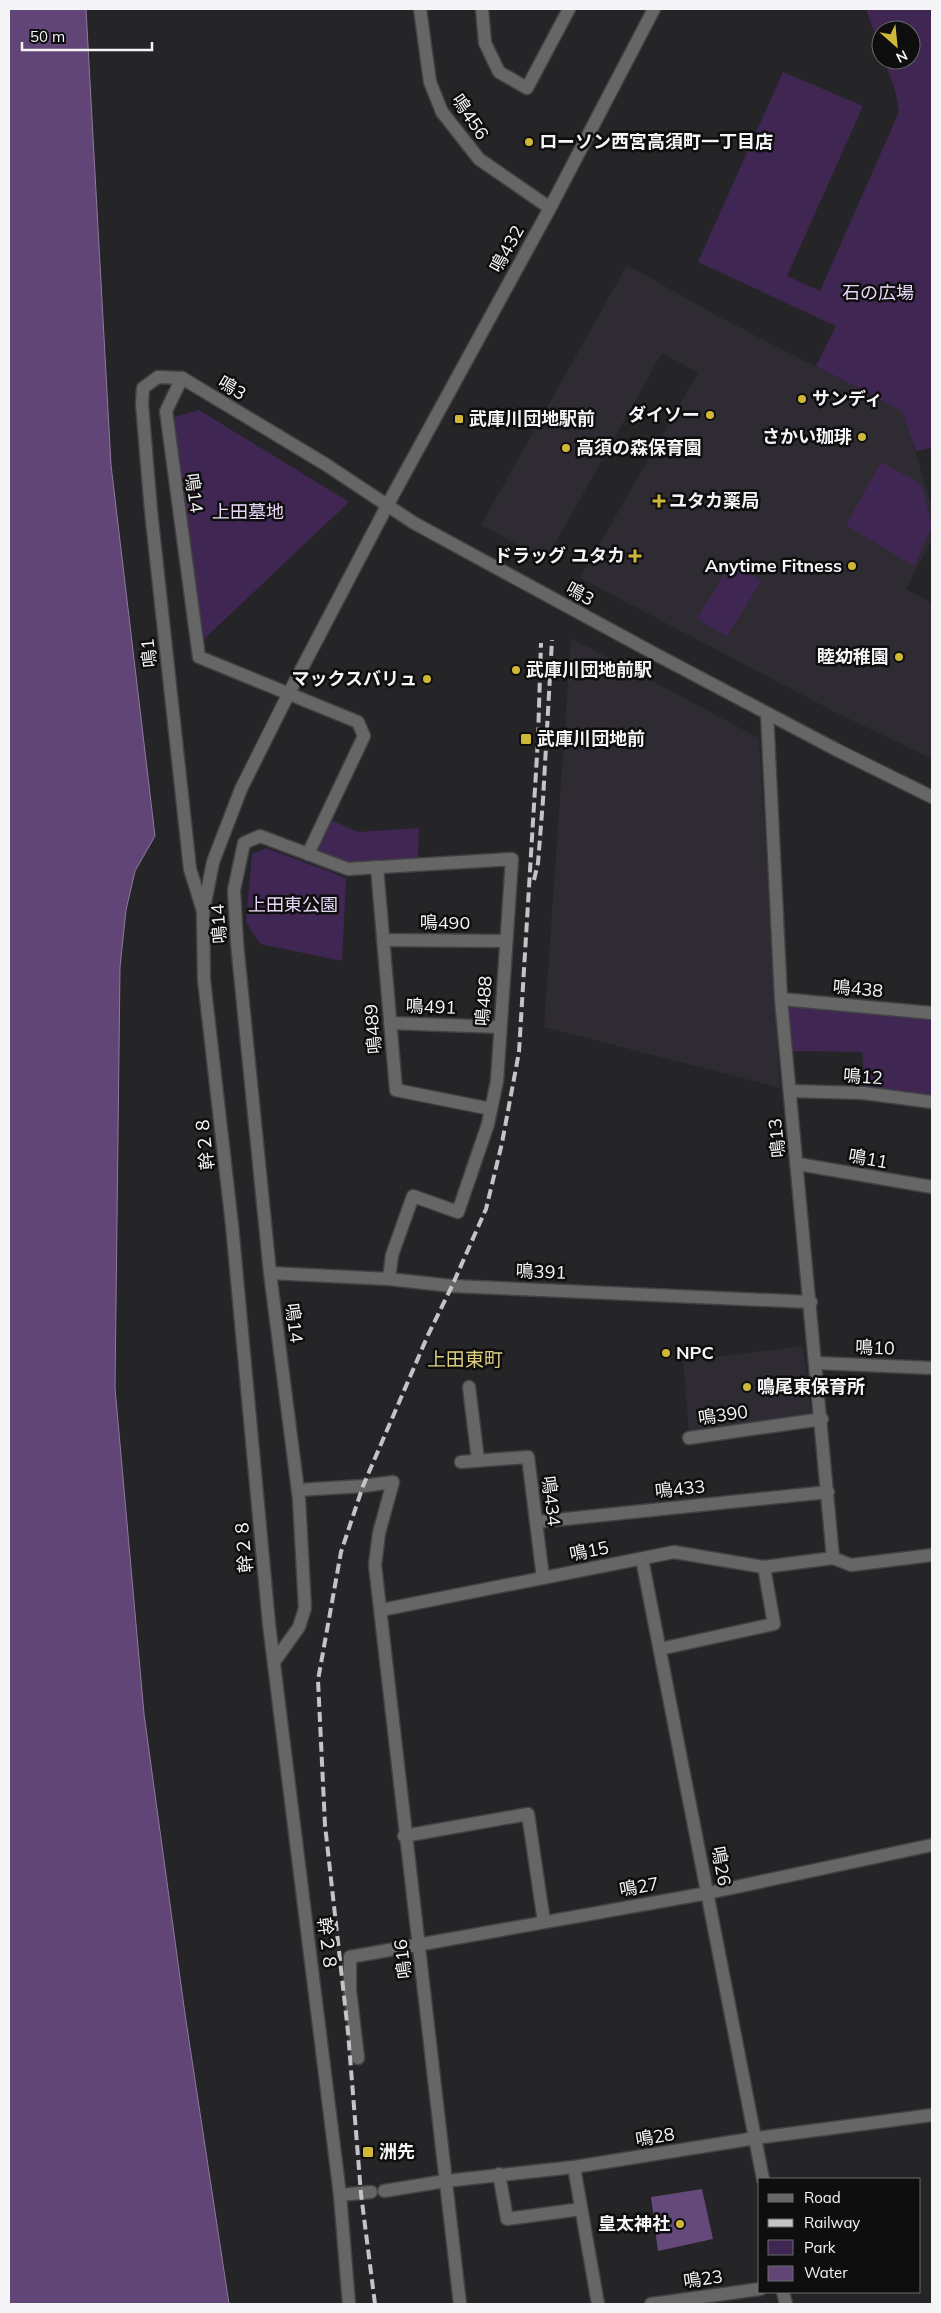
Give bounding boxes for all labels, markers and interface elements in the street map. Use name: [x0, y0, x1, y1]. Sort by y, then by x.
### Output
scale bar: [22, 20, 152, 52]
north arrow: [871, 20, 921, 70]
text: 50 m: [30, 27, 65, 46]
text: N: [893, 46, 911, 67]
street label: 鳴456: [447, 89, 494, 144]
place label: ローソン西宮高須町一丁目店: [539, 130, 773, 153]
marker: ローソン西宮高須町一丁目店: [523, 136, 535, 148]
street label: 鳴432: [484, 221, 529, 276]
park label: 石の広場: [842, 281, 914, 304]
street label: 鳴3: [214, 370, 251, 405]
place label: サンディ: [812, 387, 883, 410]
marker: サンディ: [796, 393, 808, 405]
place label: ダイソー: [628, 403, 700, 426]
place label: 武庫川団地駅前: [469, 407, 595, 430]
marker: ダイソー: [704, 409, 716, 421]
marker: 武庫川団地駅前: [453, 413, 465, 425]
place label: さかい珈琲: [762, 425, 852, 448]
marker: さかい珈琲: [856, 431, 868, 443]
place label: 高須の森保育園: [576, 436, 702, 459]
marker: 高須の森保育園: [560, 442, 572, 454]
street label: 鳴14: [180, 472, 209, 514]
place label: ユタカ薬局: [669, 489, 759, 512]
marker: ユタカ薬局: [653, 495, 665, 507]
park label: 上田墓地: [212, 500, 284, 523]
place label: ドラッグ ユタカ: [494, 544, 625, 567]
marker: ドラッグ ユタカ: [629, 550, 641, 562]
place label: Anytime Fitness: [705, 554, 842, 577]
marker: Anytime Fitness: [846, 560, 858, 572]
street label: 鳴3: [562, 577, 598, 611]
street label: 鳴1: [136, 638, 161, 669]
place label: 睦幼稚園: [817, 645, 889, 668]
marker: 睦幼稚園: [893, 651, 905, 663]
place label: 武庫川団地前駅: [526, 658, 652, 681]
marker: 武庫川団地前駅: [510, 664, 522, 676]
place label: マックスバリュ: [292, 667, 417, 690]
marker: マックスバリュ: [421, 673, 433, 685]
place label: 武庫川団地前: [537, 727, 645, 750]
marker: 武庫川団地前: [519, 732, 533, 746]
park label: 上田東公園: [248, 893, 338, 916]
street label: 鳴14: [206, 903, 231, 945]
street label: 鳴490: [420, 911, 470, 934]
street label: 鳴488: [470, 975, 497, 1027]
street label: 鳴438: [832, 975, 884, 1002]
street label: 鳴491: [405, 994, 457, 1019]
street label: 鳴489: [359, 1003, 386, 1055]
street label: 鳴12: [842, 1064, 884, 1089]
street label: 幹２８: [190, 1115, 219, 1171]
street label: 鳴13: [763, 1117, 790, 1159]
street label: 鳴11: [847, 1144, 890, 1173]
street label: 鳴391: [515, 1259, 567, 1284]
street label: 鳴14: [281, 1302, 308, 1344]
street label: 鳴10: [855, 1335, 895, 1360]
place label: NPC: [676, 1341, 714, 1364]
district label: 上田東町: [427, 1347, 503, 1371]
marker: NPC: [660, 1347, 672, 1359]
place label: 鳴尾東保育所: [757, 1375, 865, 1398]
marker: 鳴尾東保育所: [741, 1381, 753, 1393]
street label: 鳴390: [696, 1400, 749, 1429]
street label: 鳴433: [654, 1474, 706, 1503]
street label: 鳴434: [537, 1475, 566, 1528]
street label: 幹２８: [230, 1518, 257, 1574]
street label: 鳴15: [567, 1535, 611, 1566]
street label: 鳴26: [707, 1844, 736, 1887]
street label: 鳴27: [617, 1872, 660, 1901]
street label: 幹２８: [313, 1916, 342, 1972]
street label: 鳴16: [389, 1938, 416, 1980]
street label: 鳴28: [634, 2122, 676, 2151]
place label: 洲先: [379, 2140, 415, 2163]
marker: 洲先: [361, 2145, 375, 2159]
legend: [758, 2178, 921, 2293]
text: Road: [804, 2188, 841, 2207]
place label: 皇太神社: [598, 2212, 670, 2235]
text: Railway: [804, 2213, 860, 2232]
marker: 皇太神社: [674, 2218, 686, 2230]
text: Park: [804, 2238, 836, 2257]
text: Water: [804, 2263, 848, 2282]
street label: 鳴23: [682, 2264, 724, 2293]

